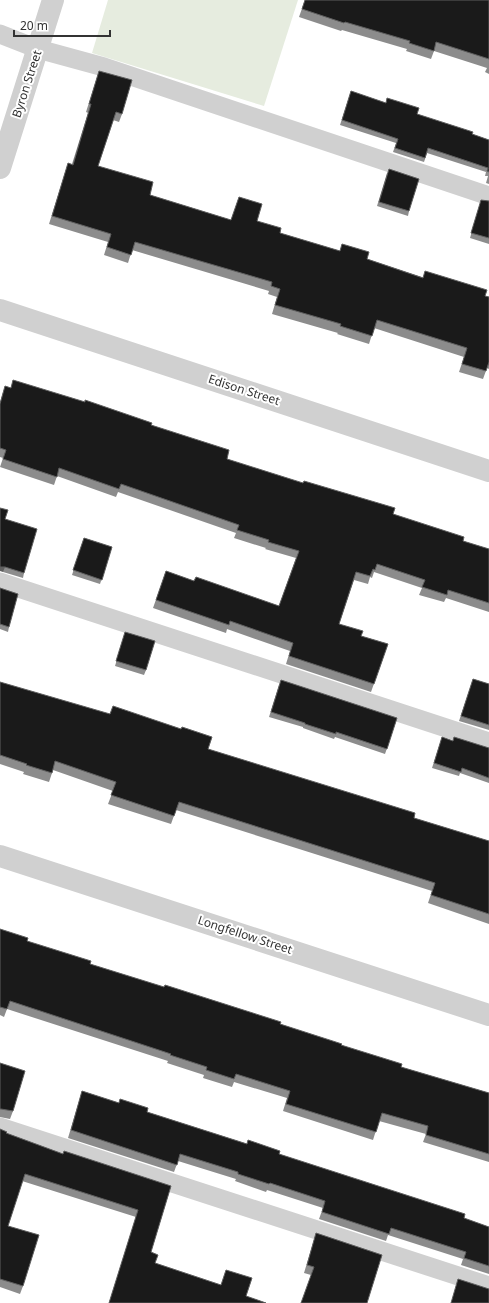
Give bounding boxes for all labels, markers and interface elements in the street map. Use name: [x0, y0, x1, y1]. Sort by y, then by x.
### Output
scale bar: [14, 12, 110, 38]
text: 20 m: [20, 17, 48, 34]
street label: Byron Street: [8, 47, 46, 120]
street label: Edison Street: [206, 370, 283, 409]
street label: Longfellow Street: [196, 911, 295, 958]

